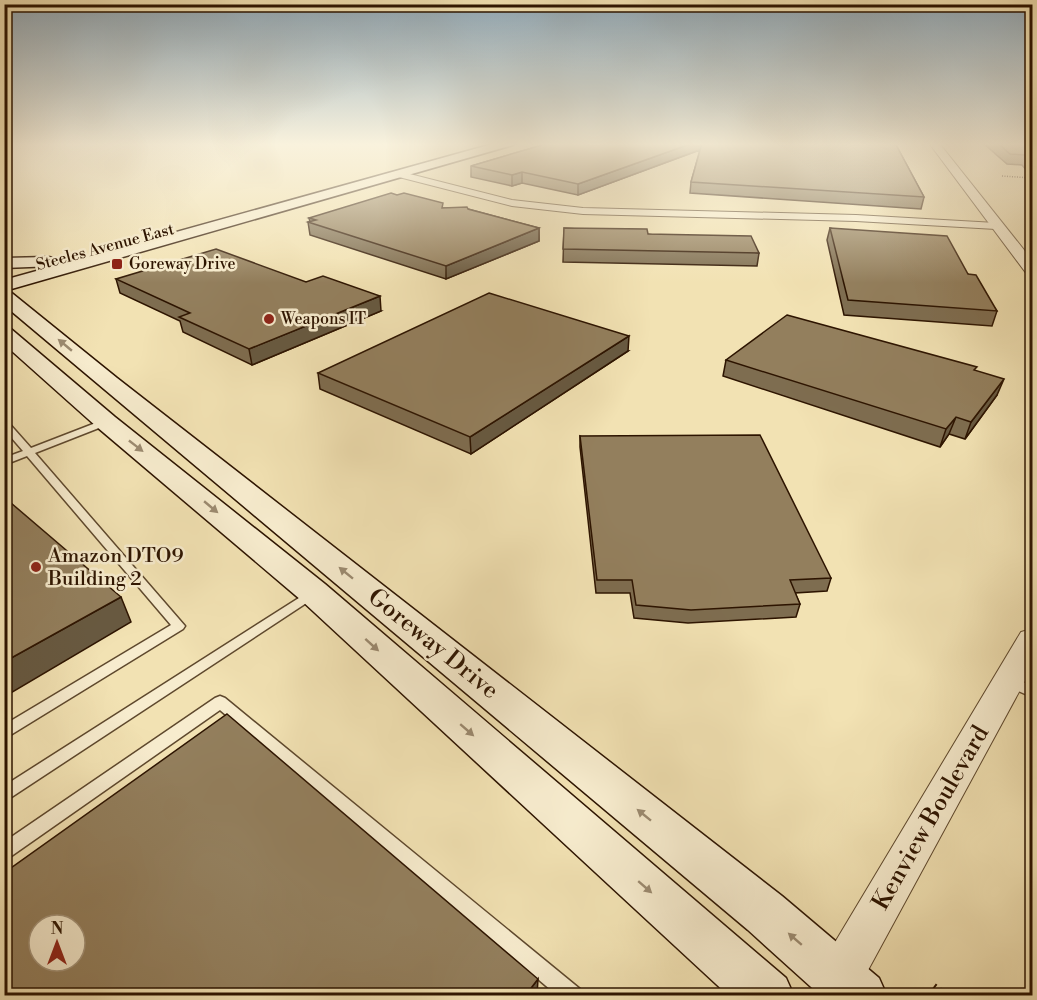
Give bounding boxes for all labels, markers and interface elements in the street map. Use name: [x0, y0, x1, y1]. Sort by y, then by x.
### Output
street label: Steeles Avenue East: [34, 219, 176, 275]
place label: Goreway Drive: [129, 254, 236, 274]
marker: Goreway Drive: [110, 257, 124, 271]
place label: Weapons IT: [280, 309, 366, 329]
marker: Weapons IT: [262, 312, 276, 326]
one-way arrow: [58, 339, 73, 352]
one-way arrow: [128, 439, 143, 452]
one-way arrow: [203, 501, 219, 514]
place label: Amazon DTO9 Building 2: [47, 544, 184, 592]
marker: Amazon DTO9 Building 2: [29, 560, 43, 574]
one-way arrow: [338, 567, 354, 580]
street label: Goreway Drive: [361, 582, 505, 706]
one-way arrow: [365, 638, 379, 652]
street label: Kenview Boulevard: [866, 720, 996, 916]
one-way arrow: [459, 723, 474, 736]
one-way arrow: [637, 809, 652, 822]
one-way arrow: [637, 880, 652, 893]
north arrow: [27, 913, 87, 973]
text: N: [51, 919, 64, 939]
one-way arrow: [788, 933, 803, 946]

